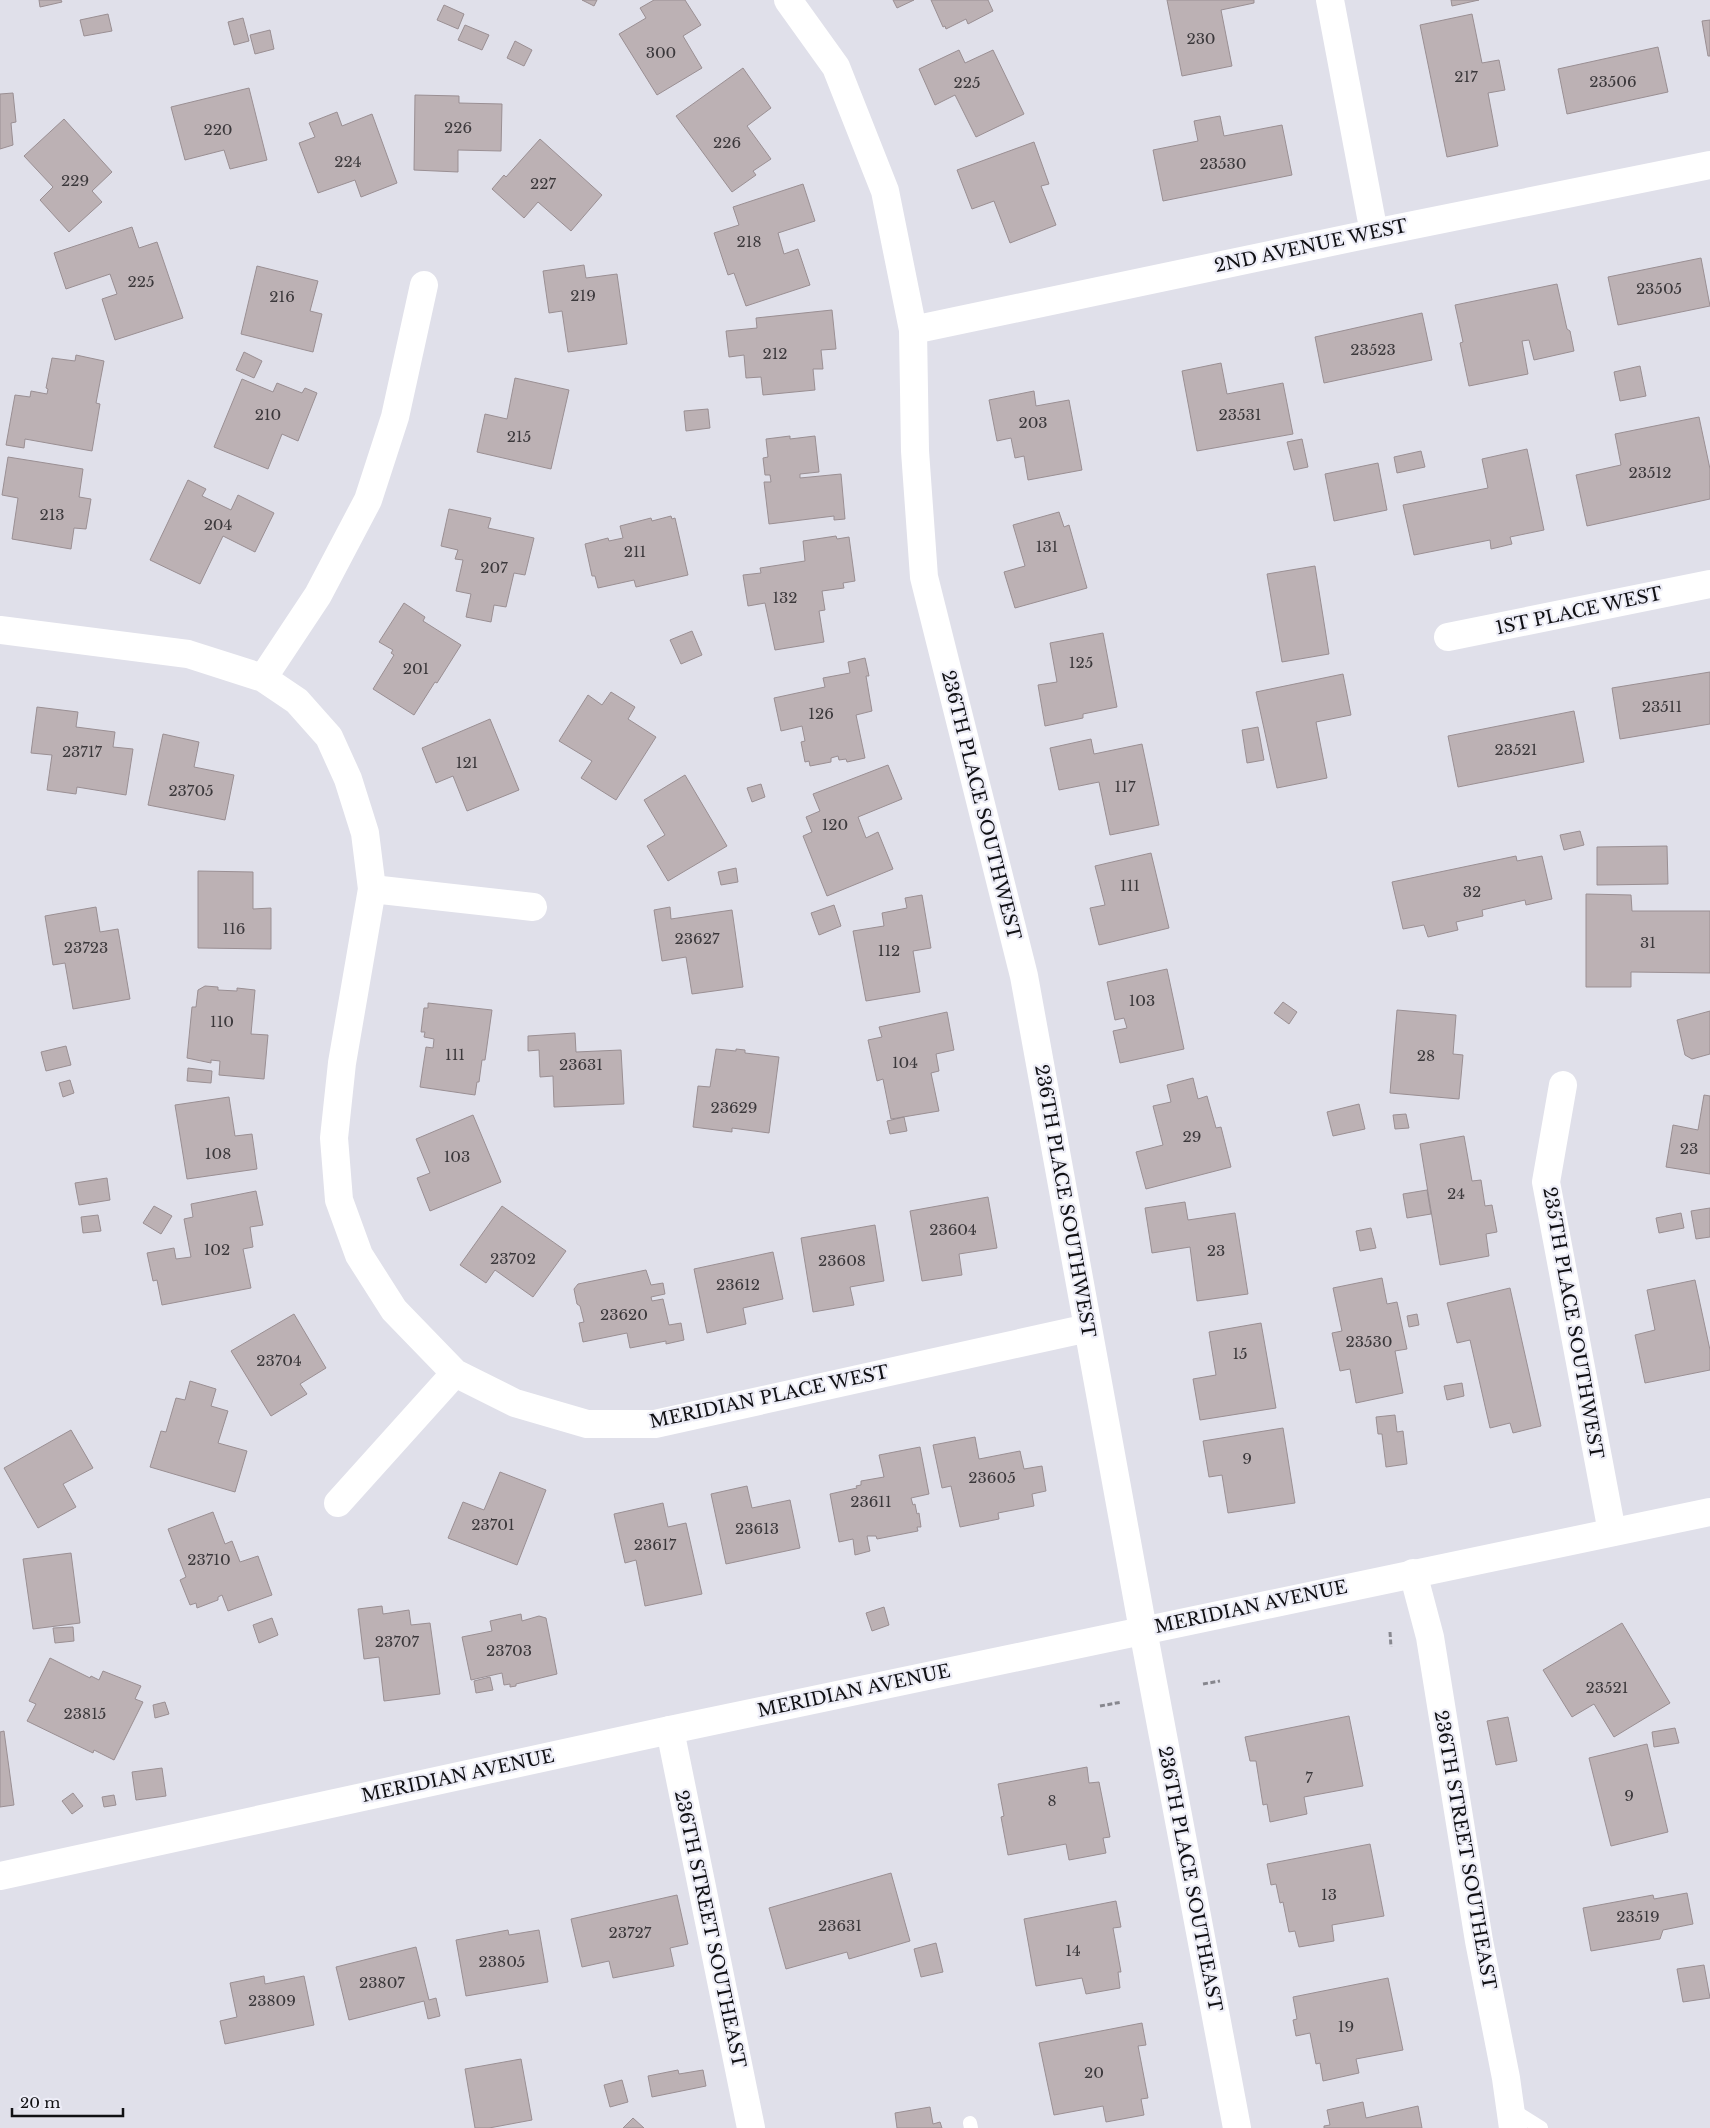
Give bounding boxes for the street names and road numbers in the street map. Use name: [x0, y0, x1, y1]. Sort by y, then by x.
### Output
street label: 2ND AVENUE WEST: [1212, 215, 1410, 277]
street label: 1ST PLACE WEST: [1494, 582, 1665, 639]
street label: 236TH PLACE SOUTHWEST: [937, 668, 1025, 943]
street label: 236TH PLACE SOUTHWEST: [1030, 1063, 1100, 1340]
street label: 235TH PLACE SOUTHWEST: [1538, 1185, 1608, 1461]
street label: MERIDIAN PLACE WEST: [647, 1361, 891, 1433]
street label: MERIDIAN AVENUE: [1153, 1576, 1349, 1638]
street label: MERIDIAN AVENUE: [756, 1660, 952, 1722]
street label: 236TH STREET SOUTHEAST: [1430, 1709, 1501, 1992]
street label: MERIDIAN AVENUE: [360, 1745, 556, 1807]
street label: 236TH PLACE SOUTHEAST: [1153, 1745, 1227, 2014]
street label: 236TH STREET SOUTHEAST: [670, 1788, 750, 2070]

